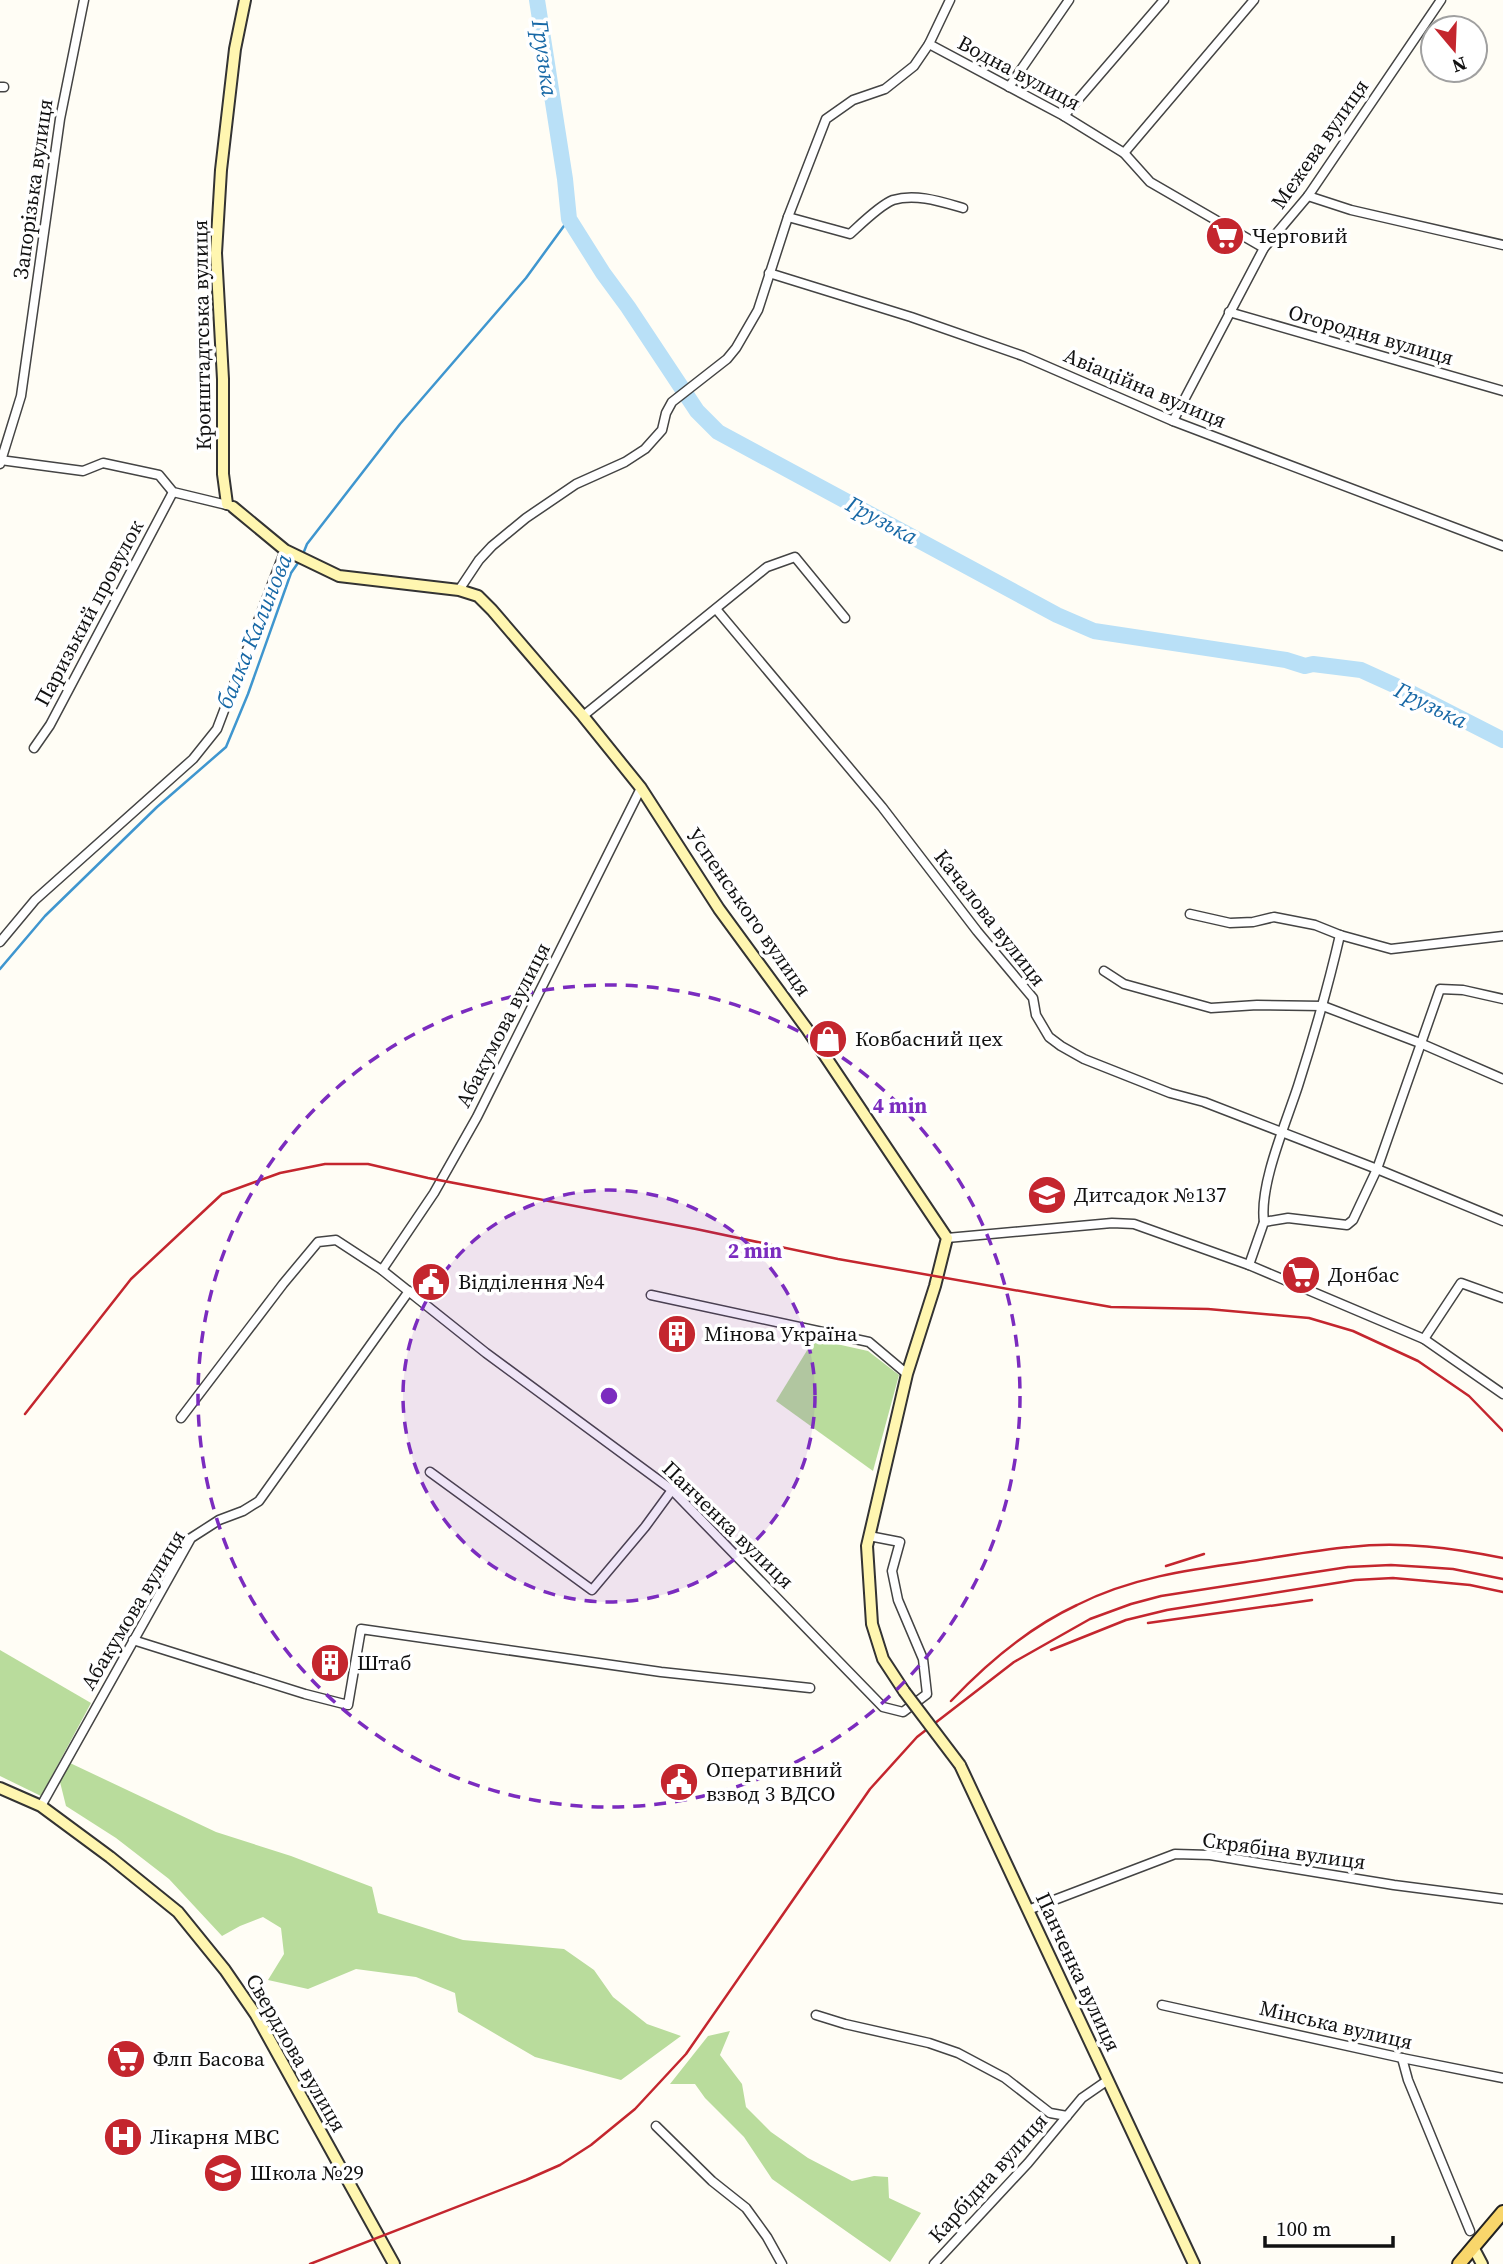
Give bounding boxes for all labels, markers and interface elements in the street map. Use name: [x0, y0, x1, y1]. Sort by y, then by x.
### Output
north arrow: [1419, 14, 1489, 84]
water label: Грузька: [524, 17, 566, 98]
street label: Водна вулиця: [953, 28, 1086, 117]
text: N: [1449, 51, 1470, 80]
street label: Межева вулиця: [1264, 73, 1375, 214]
street label: Запорізька вулиця: [5, 97, 60, 281]
supermarket icon: Черговий: [1204, 215, 1246, 257]
street label: Кронштадтська вулиця: [185, 219, 218, 451]
place label: Черговий: [1252, 221, 1348, 250]
street label: Огородня вулиця: [1285, 297, 1457, 372]
street label: Авіаційна вулиця: [1060, 340, 1231, 435]
water label: Грузька: [839, 487, 924, 552]
street label: Паризький провулок: [27, 514, 150, 711]
water label: балка Калинова: [208, 549, 300, 713]
water label: Грузька: [1388, 673, 1473, 736]
street label: Успенського вулиця: [680, 822, 818, 1002]
street label: Качалова вулиця: [928, 843, 1053, 992]
street label: Абакумова вулиця: [448, 937, 557, 1112]
shop icon: Ковбасний цех: [807, 1018, 849, 1060]
place label: Ковбасний цех: [855, 1024, 1003, 1053]
text: 4 min: [873, 1091, 927, 1120]
school or university icon: Дитсадок №137: [1026, 1174, 1068, 1216]
place label: Дитсадок №137: [1074, 1180, 1227, 1209]
text: 2 min: [728, 1236, 782, 1265]
supermarket icon: Донбас: [1280, 1254, 1322, 1296]
place label: Донбас: [1328, 1260, 1399, 1289]
public building icon: Відділення №4: [410, 1261, 452, 1303]
place label: Відділення №4: [458, 1267, 605, 1296]
building icon: Мінова Україна: [656, 1313, 698, 1355]
place label: Мінова Україна: [704, 1319, 858, 1348]
centre of rings: [597, 1384, 621, 1408]
street label: Панченка вулиця: [656, 1454, 800, 1595]
street label: Абакумова вулиця: [73, 1524, 192, 1695]
building icon: Штаб: [309, 1642, 351, 1684]
place label: Штаб: [357, 1648, 411, 1677]
place label: Оперативний взвод 3 ВДСО: [706, 1755, 843, 1808]
public building icon: Оперативний взвод 3 ВДСО: [658, 1761, 700, 1803]
street label: Скрябіна вулиця: [1201, 1825, 1368, 1876]
street label: Панченка вулиця: [1029, 1887, 1128, 2056]
street label: Свердлова вулиця: [239, 1968, 354, 2137]
street label: Мінська вулиця: [1257, 1993, 1416, 2056]
supermarket icon: Флп Басова: [105, 2038, 147, 2080]
place label: Флп Басова: [153, 2044, 265, 2073]
street label: Карбідна вулиця: [922, 2107, 1054, 2249]
hospital icon: Лікарня МВС: [102, 2116, 144, 2158]
place label: Лікарня МВС: [150, 2122, 279, 2151]
school or university icon: Школа №29: [202, 2152, 244, 2194]
place label: Школа №29: [250, 2158, 364, 2187]
scale bar: [1265, 2204, 1393, 2248]
text: 100 m: [1276, 2214, 1331, 2243]

